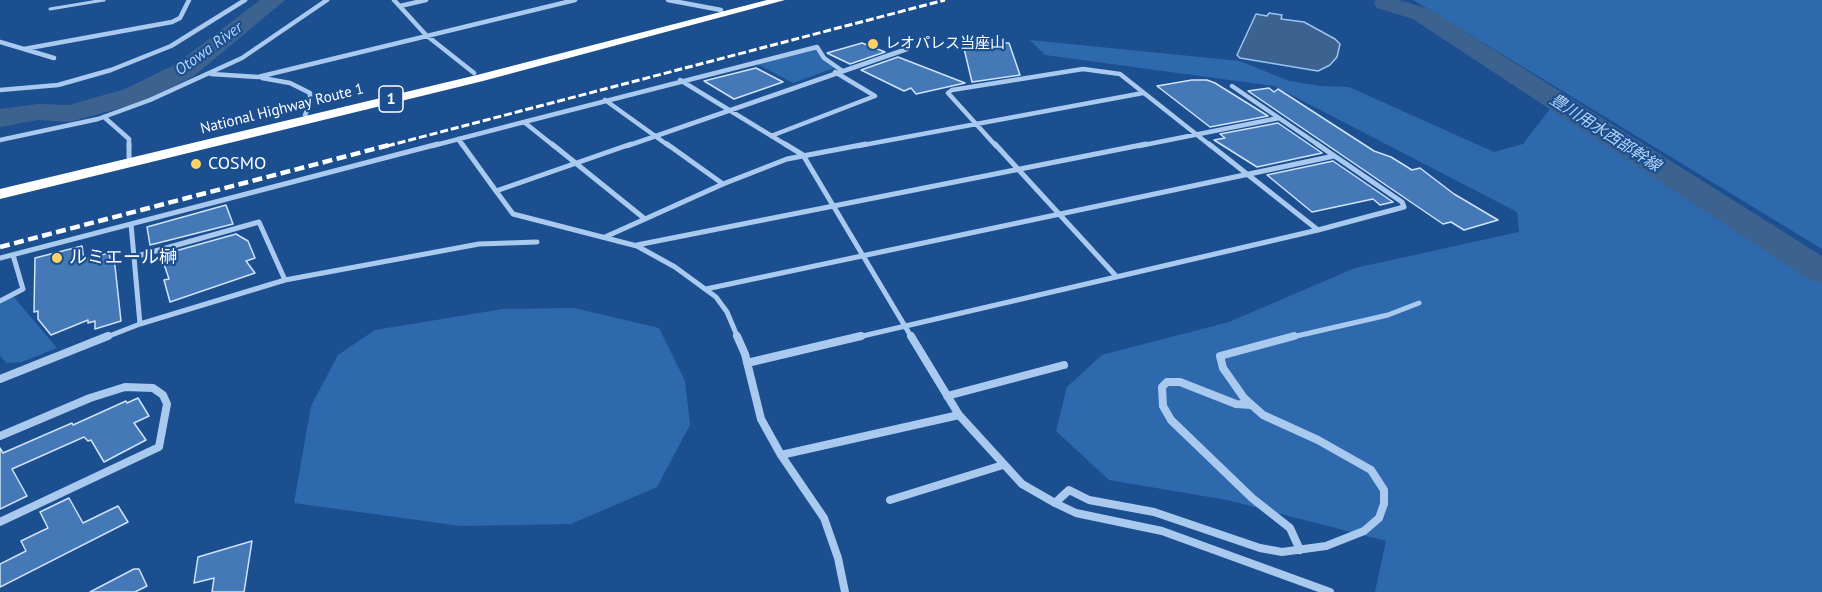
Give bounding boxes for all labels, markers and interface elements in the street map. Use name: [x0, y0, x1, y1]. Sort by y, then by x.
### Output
water label: Otowa River: [171, 18, 247, 80]
place label: レオパレス当座山: [885, 35, 1005, 53]
marker: レオパレス当座山: [866, 37, 880, 51]
street label: National Highway Route 1: [199, 80, 365, 138]
road number: 1: [379, 86, 403, 112]
water label: 豊川用水西部幹線: [1546, 90, 1664, 176]
place label: COSMO: [208, 153, 266, 175]
marker: COSMO: [189, 157, 203, 171]
place label: ルミエール榊: [69, 247, 177, 269]
marker: ルミエール榊: [50, 251, 64, 265]

